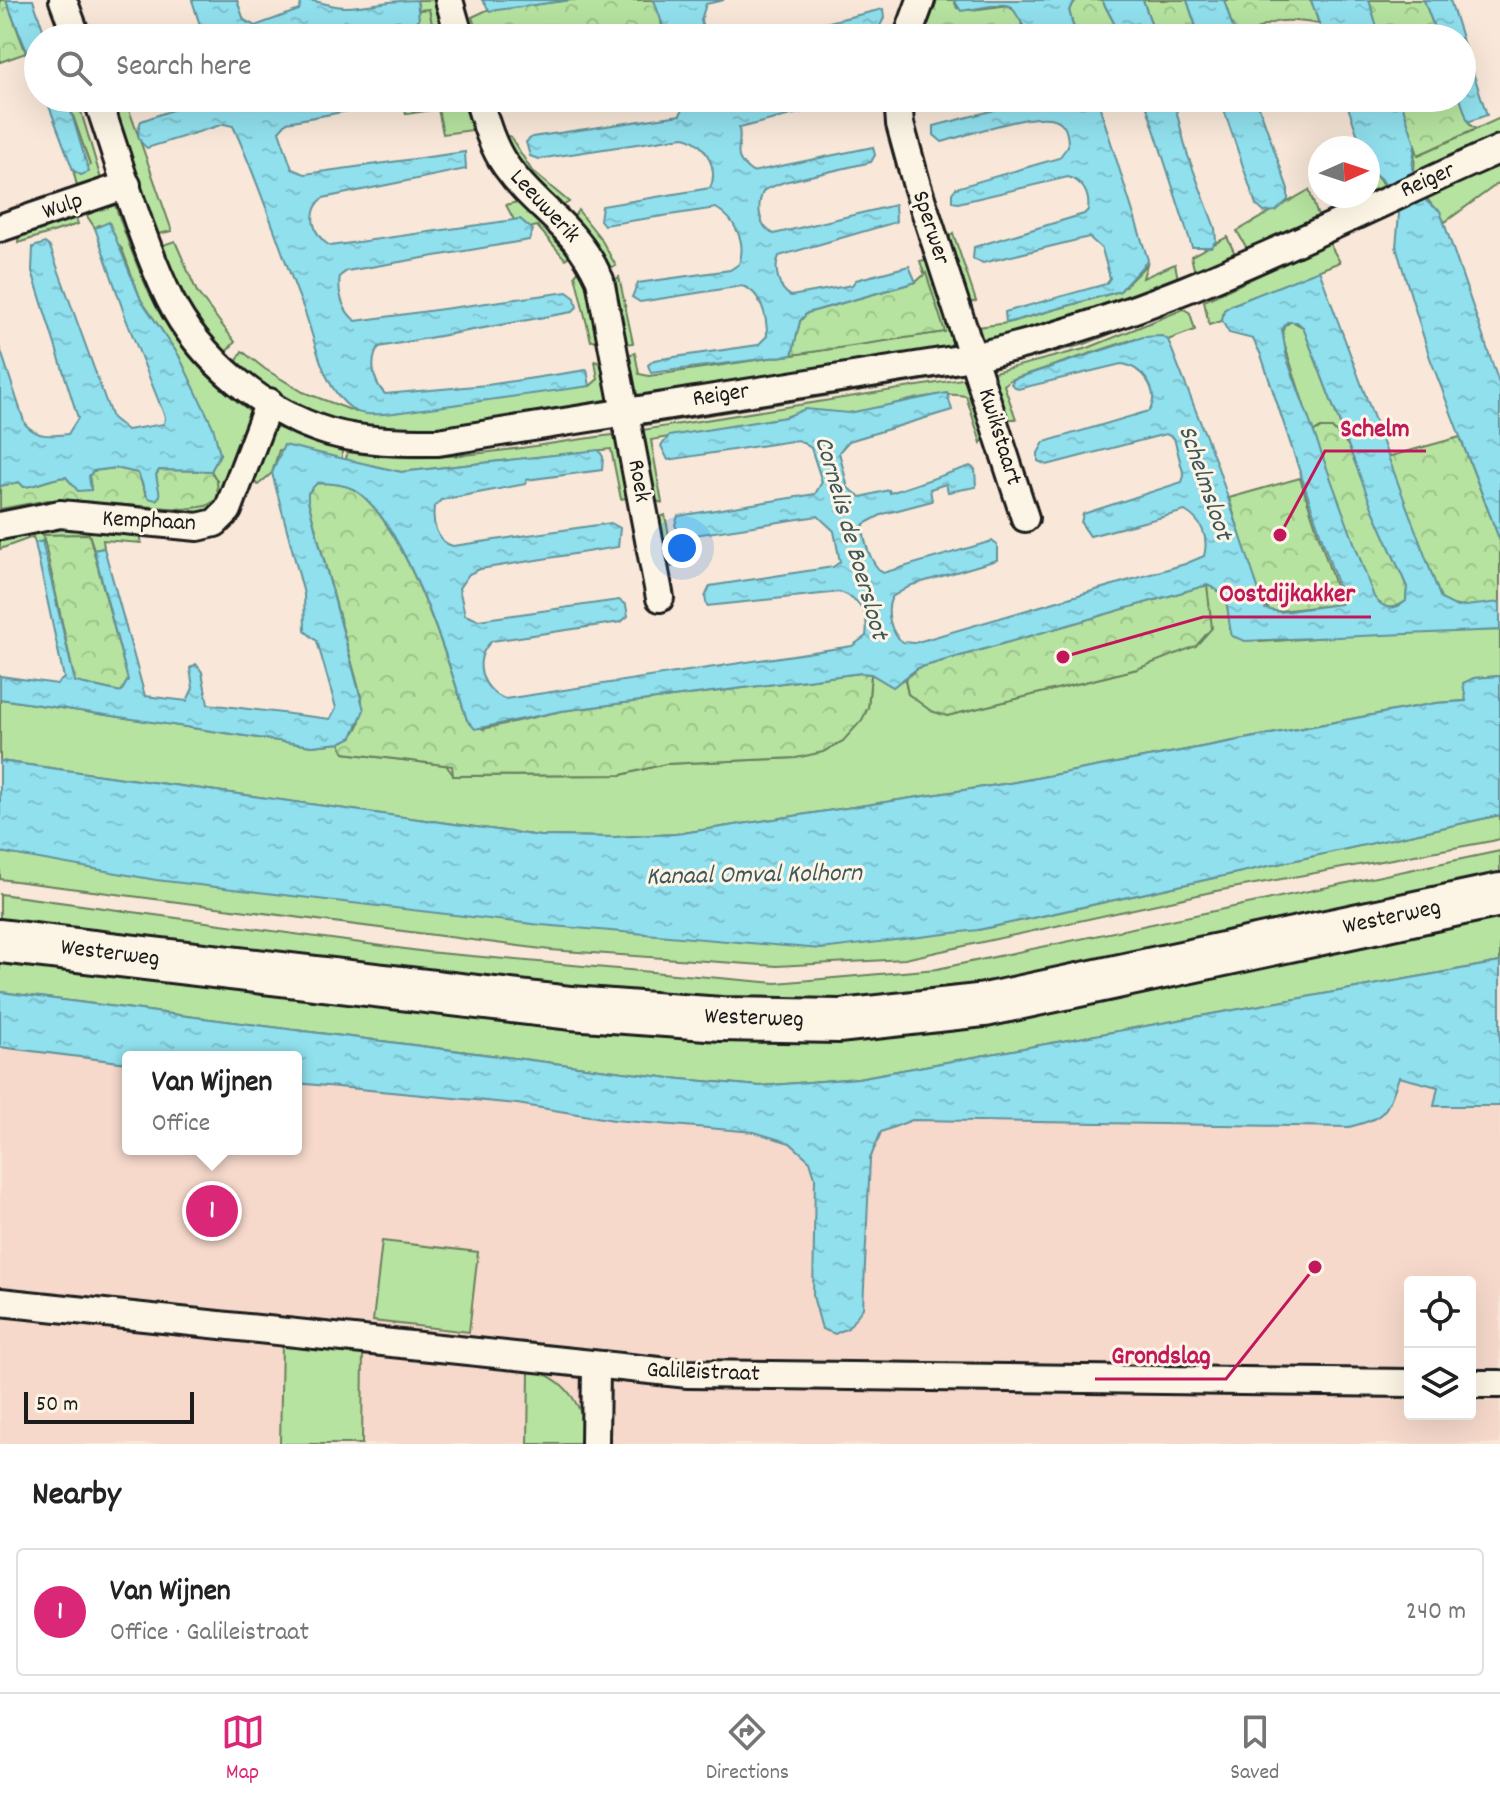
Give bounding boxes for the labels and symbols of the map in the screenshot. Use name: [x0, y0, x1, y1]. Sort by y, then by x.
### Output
north arrow: [1308, 136, 1380, 208]
street label: Reiger: [1395, 154, 1461, 208]
street label: Leeuwerik: [501, 162, 587, 252]
street label: Wulp: [38, 184, 88, 230]
street label: Sperwer: [902, 187, 958, 269]
street label: Reiger: [690, 375, 752, 417]
street label: Kwikstaart: [968, 384, 1030, 490]
callout: Schelm: [1325, 401, 1426, 451]
text: Schelm: [1340, 412, 1410, 449]
water label: Schelmsloot: [1167, 421, 1242, 548]
water label: Cornelis de Boersloot: [803, 432, 897, 646]
street label: Roek: [618, 457, 658, 505]
street label: Kemphaan: [101, 503, 197, 541]
your location: [662, 528, 702, 568]
callout: Oostdijkakker: [1203, 567, 1371, 617]
text: Oostdijkakker: [1219, 577, 1355, 614]
water label: Kanaal Omval Kolhorn: [646, 856, 863, 896]
street label: Westerweg: [1340, 891, 1444, 945]
street label: Westerweg: [59, 931, 161, 977]
street label: Westerweg: [704, 1000, 804, 1038]
pin: 1: [186, 1181, 238, 1241]
callout: Grondslag: [1095, 1329, 1226, 1379]
text: Grondslag: [1111, 1339, 1211, 1376]
street label: Galileistraat: [646, 1354, 760, 1392]
scale bar: [24, 1388, 194, 1424]

